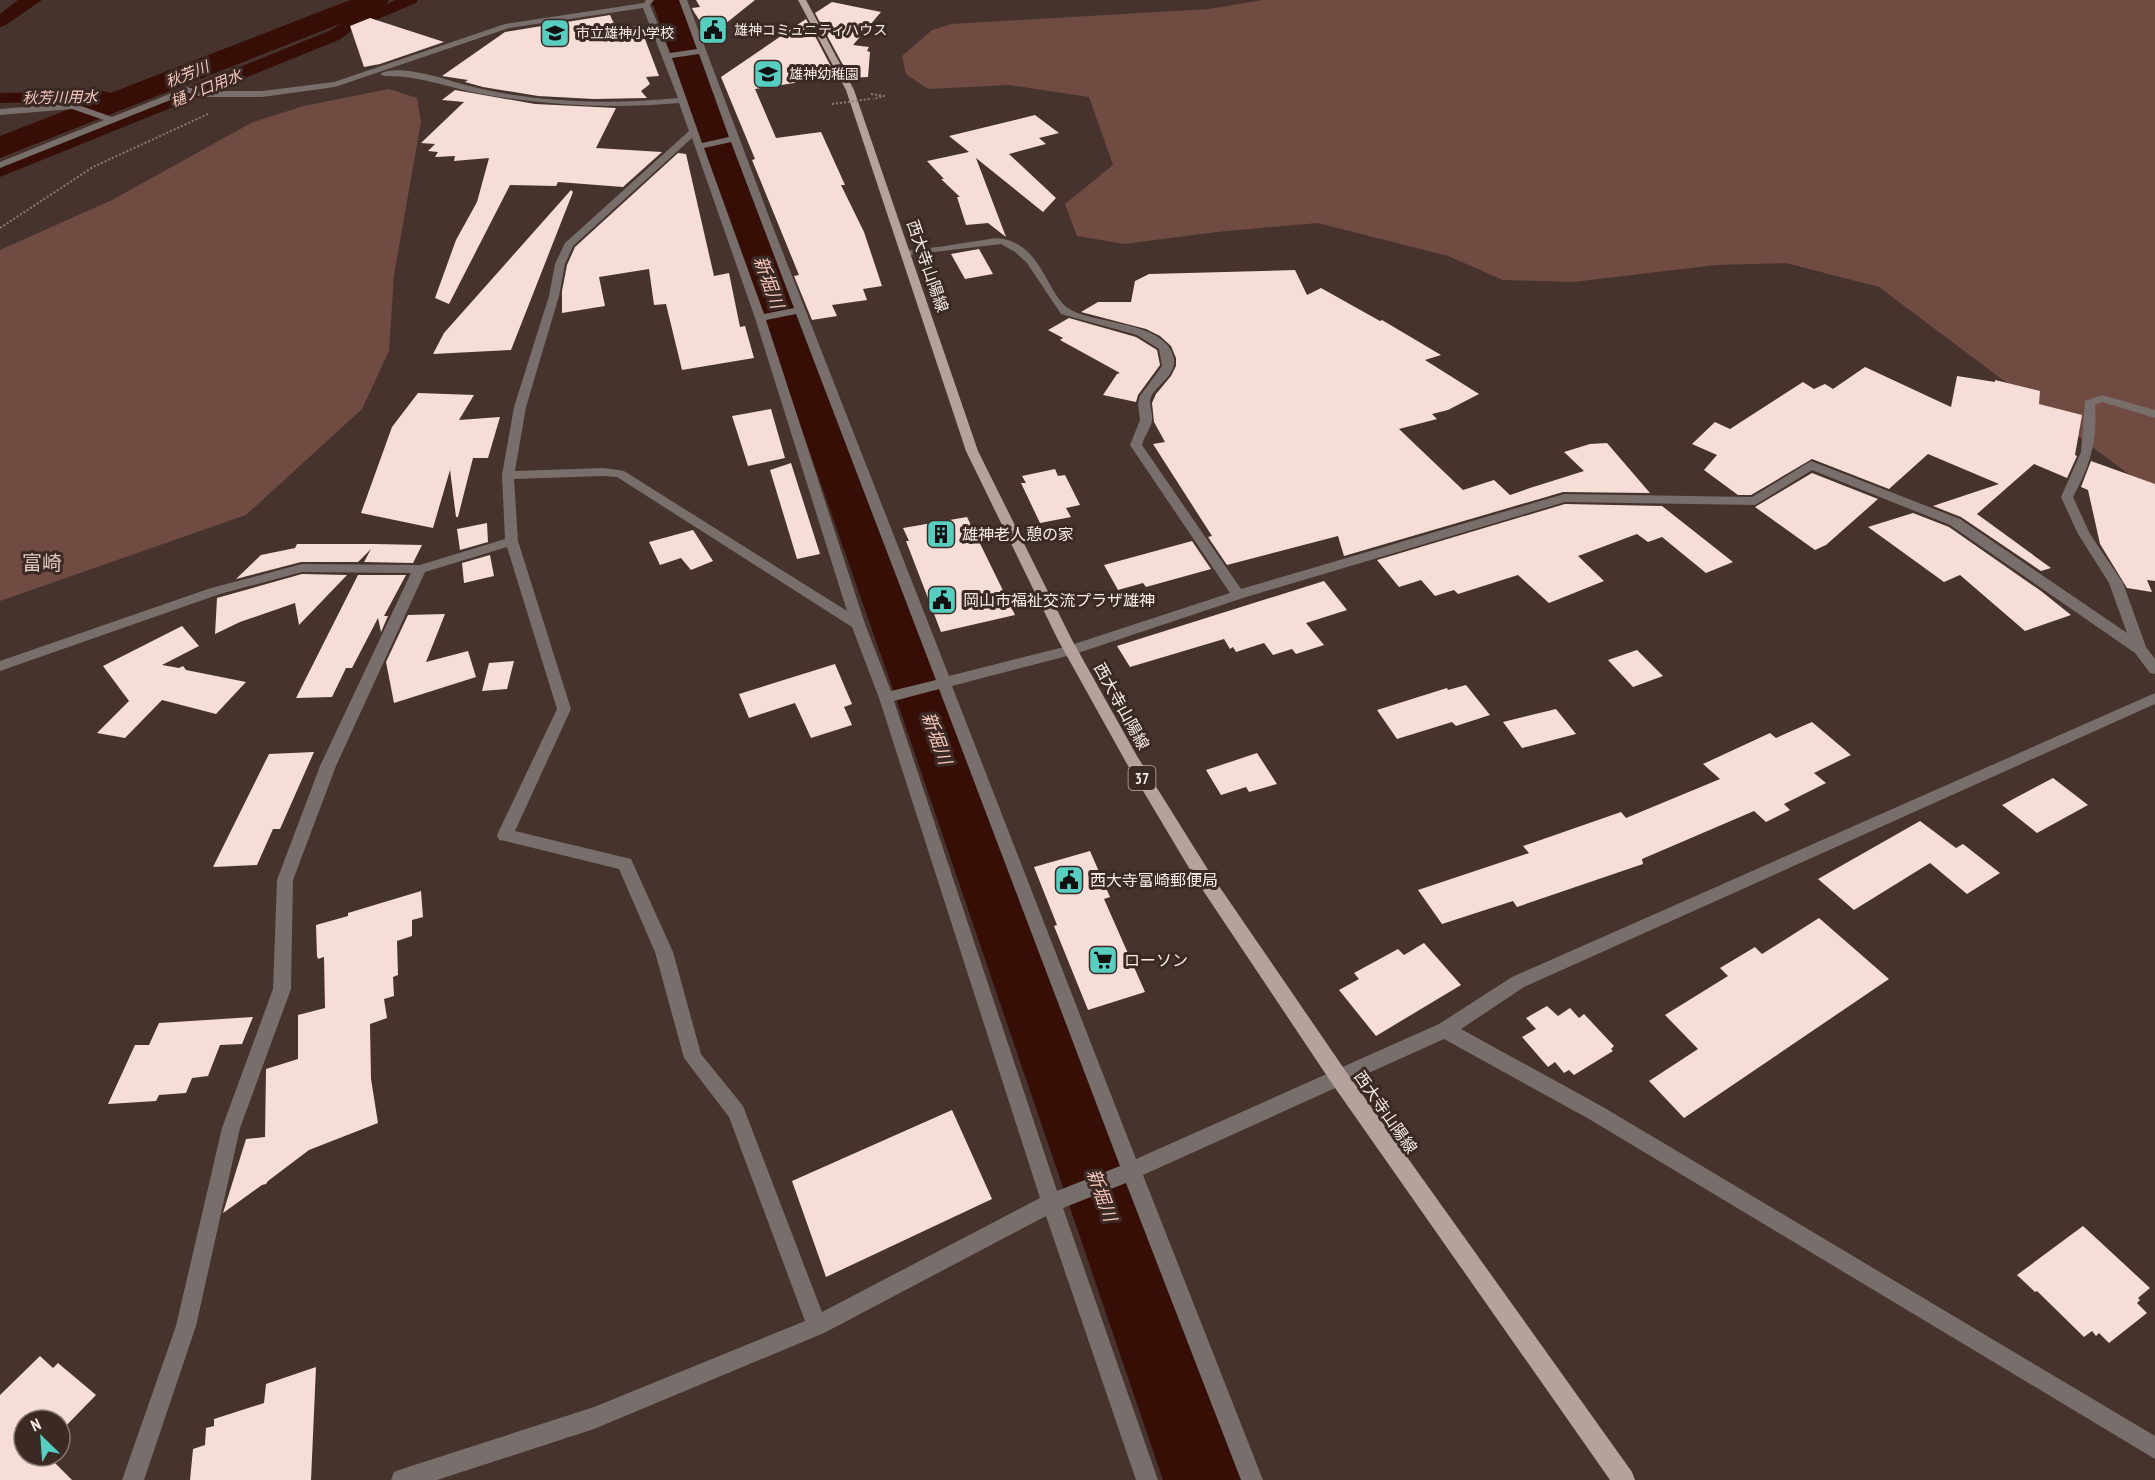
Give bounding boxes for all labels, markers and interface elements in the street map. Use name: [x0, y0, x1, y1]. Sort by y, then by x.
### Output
public building icon: 雄神コミュニティハウス: [697, 14, 729, 46]
school or university icon: 市立雄神小学校: [539, 17, 571, 49]
place label: 雄神コミュニティハウス: [734, 21, 887, 39]
place label: 市立雄神小学校: [576, 24, 674, 42]
water label: 秋芳川: [163, 56, 213, 91]
school or university icon: 雄神幼稚園: [752, 58, 784, 90]
water label: 樋ノ口用水: [168, 64, 246, 111]
place label: 雄神幼稚園: [789, 65, 859, 83]
water label: 秋芳川用水: [22, 87, 100, 107]
street label: 西大寺山陽線: [903, 217, 953, 315]
water label: 新堀川: [749, 253, 790, 313]
building icon: 雄神老人憩の家: [925, 518, 957, 550]
place label: 雄神老人憩の家: [962, 524, 1074, 544]
district label: 富崎: [22, 550, 62, 576]
public building icon: 岡山市福祉交流プラザ雄神: [926, 584, 958, 616]
place label: 岡山市福祉交流プラザ雄神: [963, 590, 1155, 610]
street label: 西大寺山陽線: [1090, 659, 1154, 753]
water label: 新堀川: [917, 709, 958, 769]
road number: 37: [1128, 766, 1156, 790]
public building icon: 西大寺富崎郵便局: [1053, 864, 1085, 896]
place label: 西大寺富崎郵便局: [1090, 870, 1218, 890]
supermarket icon: ローソン: [1087, 944, 1119, 976]
place label: ローソン: [1124, 950, 1188, 970]
street label: 西大寺山陽線: [1350, 1067, 1422, 1157]
water label: 新堀川: [1082, 1166, 1123, 1226]
north arrow: [12, 1408, 72, 1468]
text: N: [28, 1414, 44, 1435]

